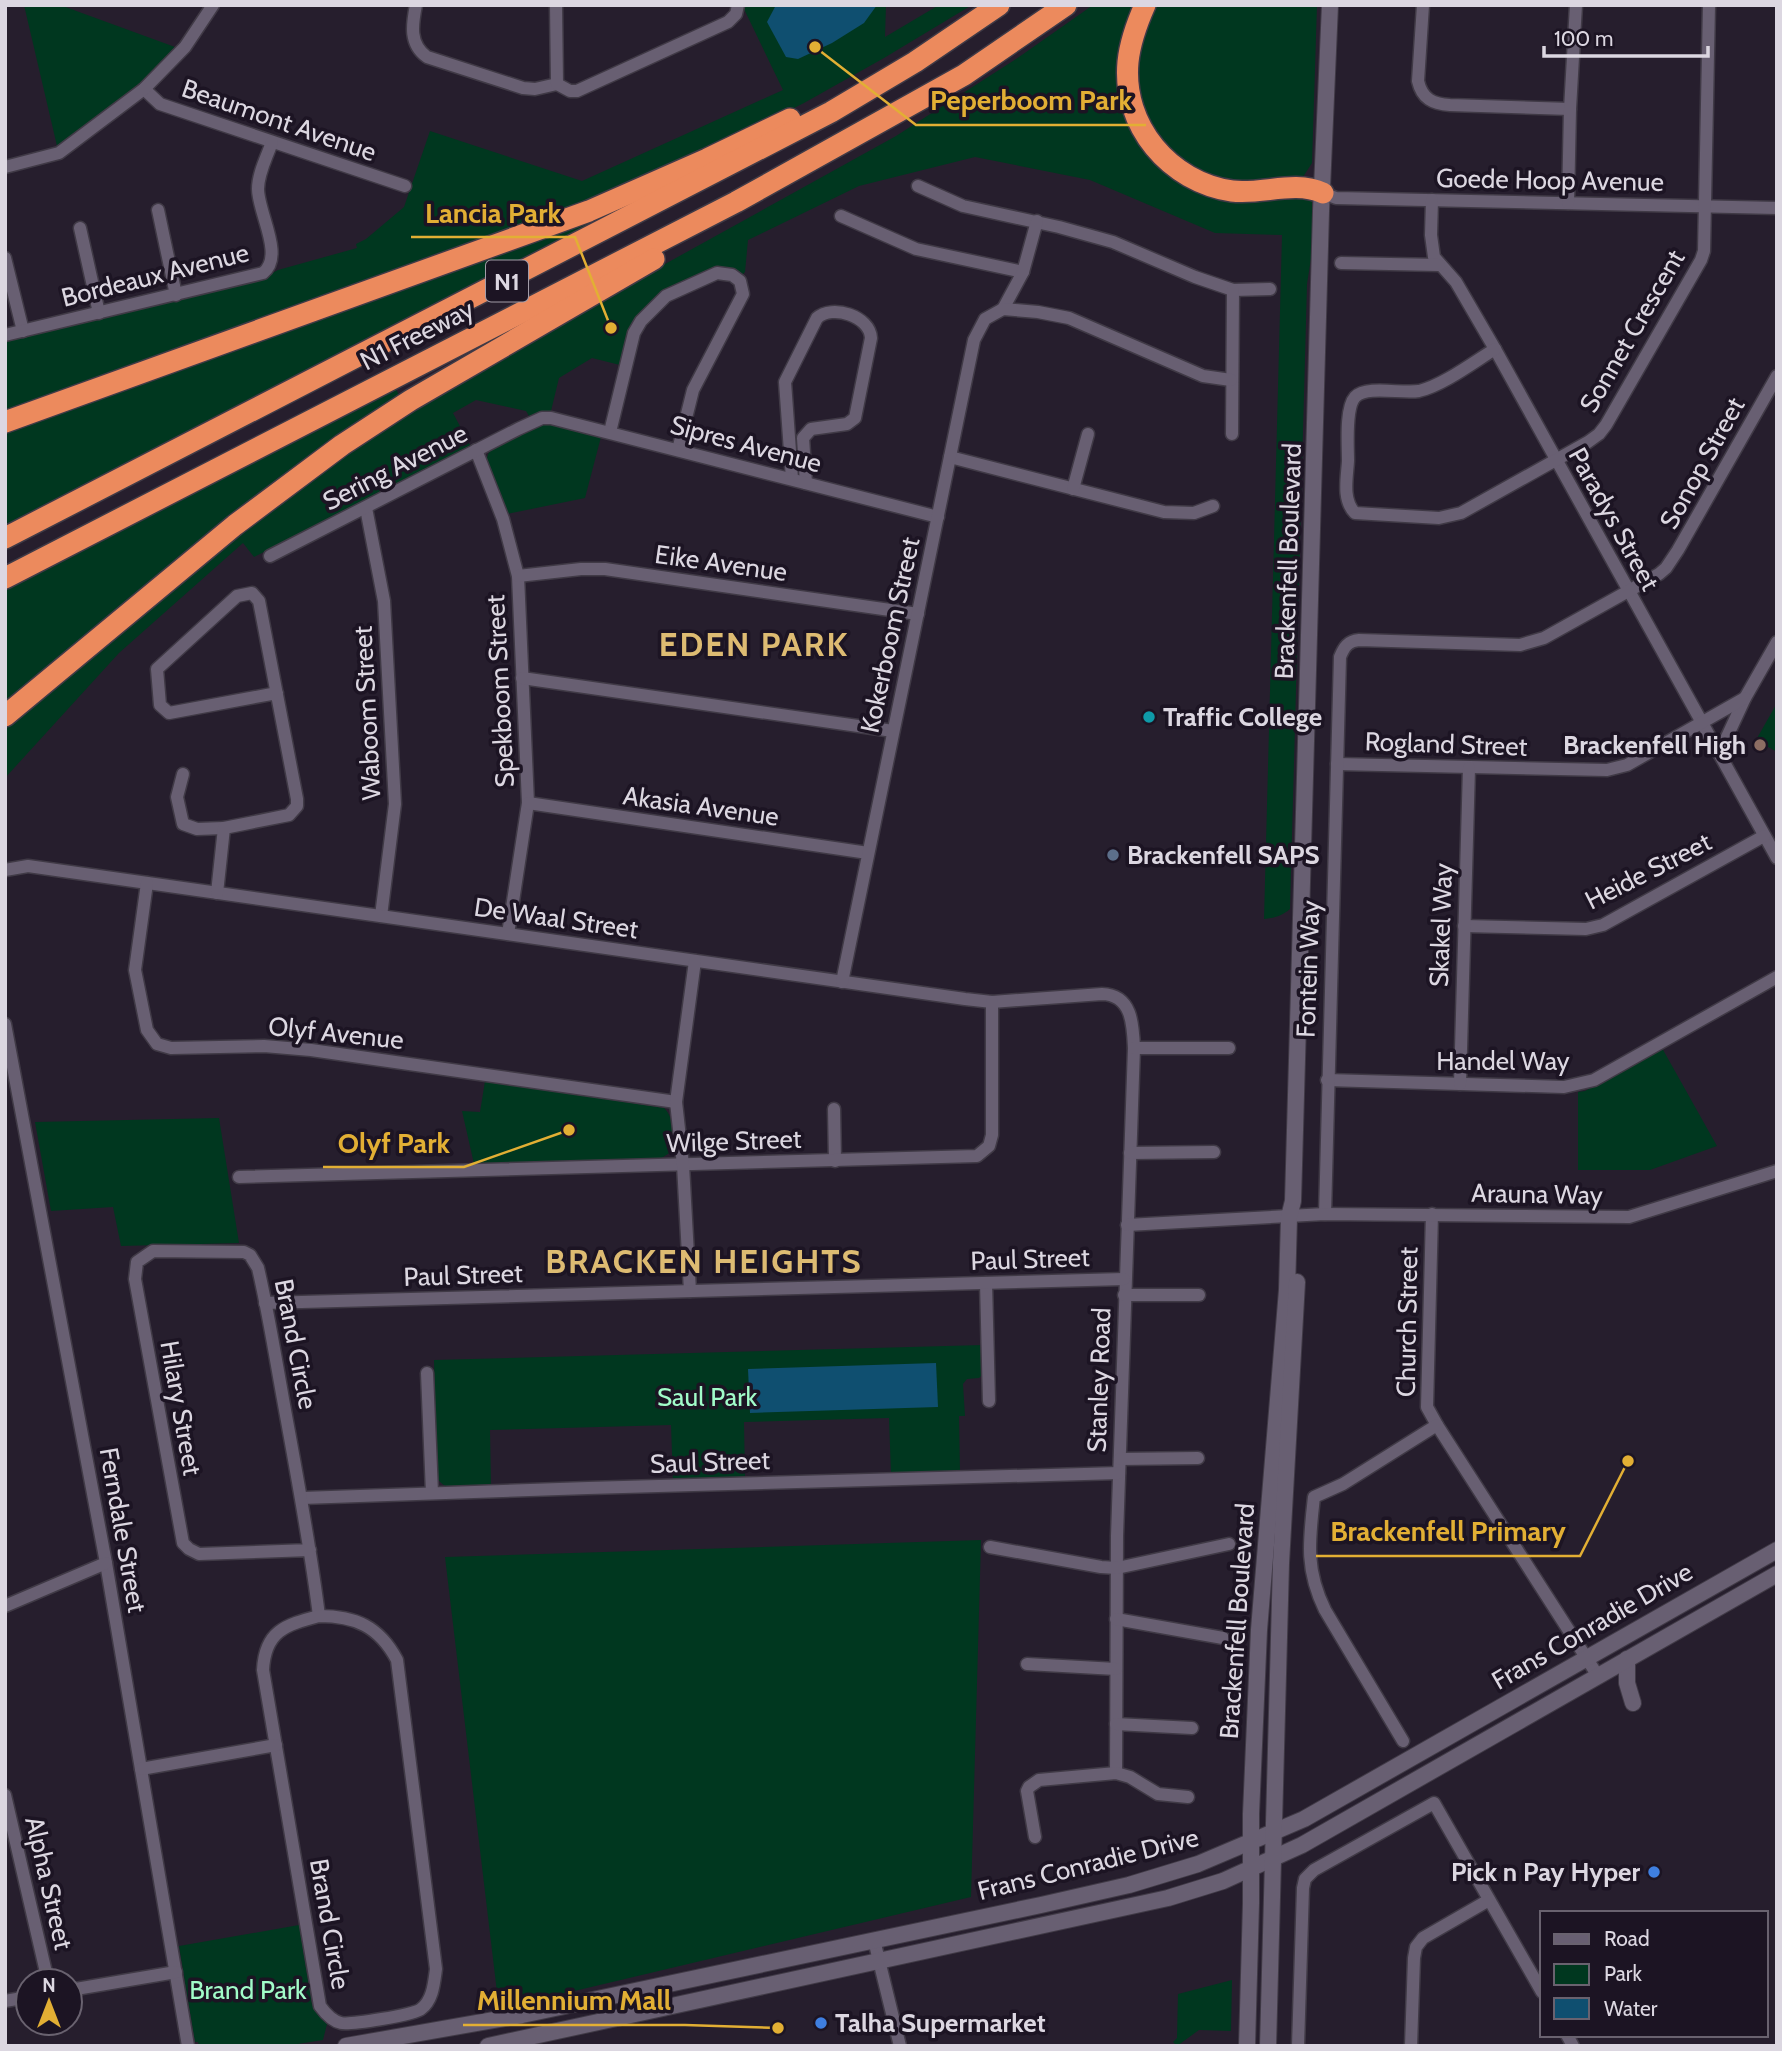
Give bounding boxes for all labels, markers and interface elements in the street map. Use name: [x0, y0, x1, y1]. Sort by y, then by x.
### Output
scale bar: [1544, 14, 1708, 58]
text: 100 m: [1554, 26, 1613, 51]
street label: Beaumont Avenue: [178, 72, 380, 168]
callout: Peperboom Park: [916, 76, 1146, 125]
text: Peperboom Park: [930, 83, 1132, 117]
street label: Goede Hoop Avenue: [1436, 162, 1664, 198]
callout: Lancia Park: [411, 188, 575, 237]
text: Lancia Park: [425, 196, 562, 230]
street label: Bordeaux Avenue: [58, 236, 252, 314]
street label: Sonnet Crescent: [1573, 244, 1692, 418]
road number: N1: [486, 260, 528, 302]
street label: N1 Freeway: [355, 293, 479, 377]
street label: Sonop Street: [1653, 391, 1751, 534]
street label: Sipres Avenue: [667, 408, 825, 480]
street label: Sering Avenue: [317, 417, 473, 517]
street label: Brackenfell Boulevard: [1268, 442, 1308, 680]
street label: Paradys Street: [1562, 442, 1667, 596]
street label: Kokerboom Street: [854, 534, 926, 736]
street label: Eike Avenue: [653, 538, 789, 588]
street label: Spekboom Street: [479, 594, 521, 788]
district label: EDEN PARK: [659, 624, 849, 664]
street label: Waboom Street: [346, 625, 388, 801]
place label: Traffic College: [1163, 701, 1322, 733]
marker: Traffic College: [1141, 709, 1157, 725]
street label: Rogland Street: [1364, 725, 1528, 763]
place label: Brackenfell High: [1563, 729, 1746, 761]
marker: Brackenfell High: [1752, 737, 1768, 753]
street label: Akasia Avenue: [621, 779, 781, 833]
street label: Heide Street: [1580, 825, 1717, 916]
place label: Brackenfell SAPS: [1127, 839, 1320, 871]
marker: Brackenfell SAPS: [1105, 847, 1121, 863]
street label: Skakel Way: [1423, 862, 1459, 988]
street label: De Waal Street: [472, 891, 640, 945]
street label: Fontein Way: [1290, 900, 1326, 1038]
street label: Olyf Avenue: [267, 1010, 405, 1056]
street label: Handel Way: [1436, 1045, 1570, 1077]
callout: Olyf Park: [323, 1118, 464, 1167]
street label: Wilge Street: [666, 1123, 802, 1159]
text: Olyf Park: [338, 1126, 451, 1160]
street label: Arauna Way: [1471, 1177, 1603, 1211]
district label: BRACKEN HEIGHTS: [545, 1241, 863, 1281]
street label: Paul Street: [970, 1241, 1090, 1277]
street label: Church Street: [1390, 1246, 1424, 1397]
street label: Paul Street: [403, 1257, 523, 1293]
street label: Brand Circle: [268, 1276, 324, 1412]
street label: Stanley Road: [1080, 1307, 1118, 1453]
street label: Hilary Street: [153, 1338, 209, 1478]
park label: Saul Park: [657, 1381, 757, 1413]
street label: Saul Street: [649, 1444, 771, 1480]
street label: Ferndale Street: [93, 1445, 153, 1615]
street label: Brackenfell Boulevard: [1213, 1502, 1261, 1740]
callout: Brackenfell Primary: [1316, 1507, 1580, 1556]
text: Brackenfell Primary: [1330, 1514, 1566, 1548]
street label: Frans Conradie Drive: [1486, 1556, 1698, 1696]
street label: Alpha Street: [18, 1813, 80, 1953]
street label: Frans Conradie Drive: [974, 1821, 1202, 1907]
street label: Brand Circle: [303, 1856, 357, 1992]
place label: Pick n Pay Hyper: [1451, 1856, 1640, 1888]
marker: Pick n Pay Hyper: [1646, 1864, 1662, 1880]
legend: [1540, 1911, 1768, 2037]
text: Road: [1604, 1926, 1650, 1951]
text: Park: [1604, 1961, 1642, 1986]
north arrow: [14, 1967, 84, 2037]
text: N: [42, 1974, 56, 1997]
park label: Brand Park: [189, 1974, 307, 2006]
callout: Millennium Mall: [463, 1976, 685, 2025]
text: Millennium Mall: [477, 1983, 671, 2017]
text: Water: [1604, 1996, 1658, 2021]
place label: Talha Supermarket: [835, 2007, 1046, 2039]
marker: Talha Supermarket: [813, 2015, 829, 2031]

